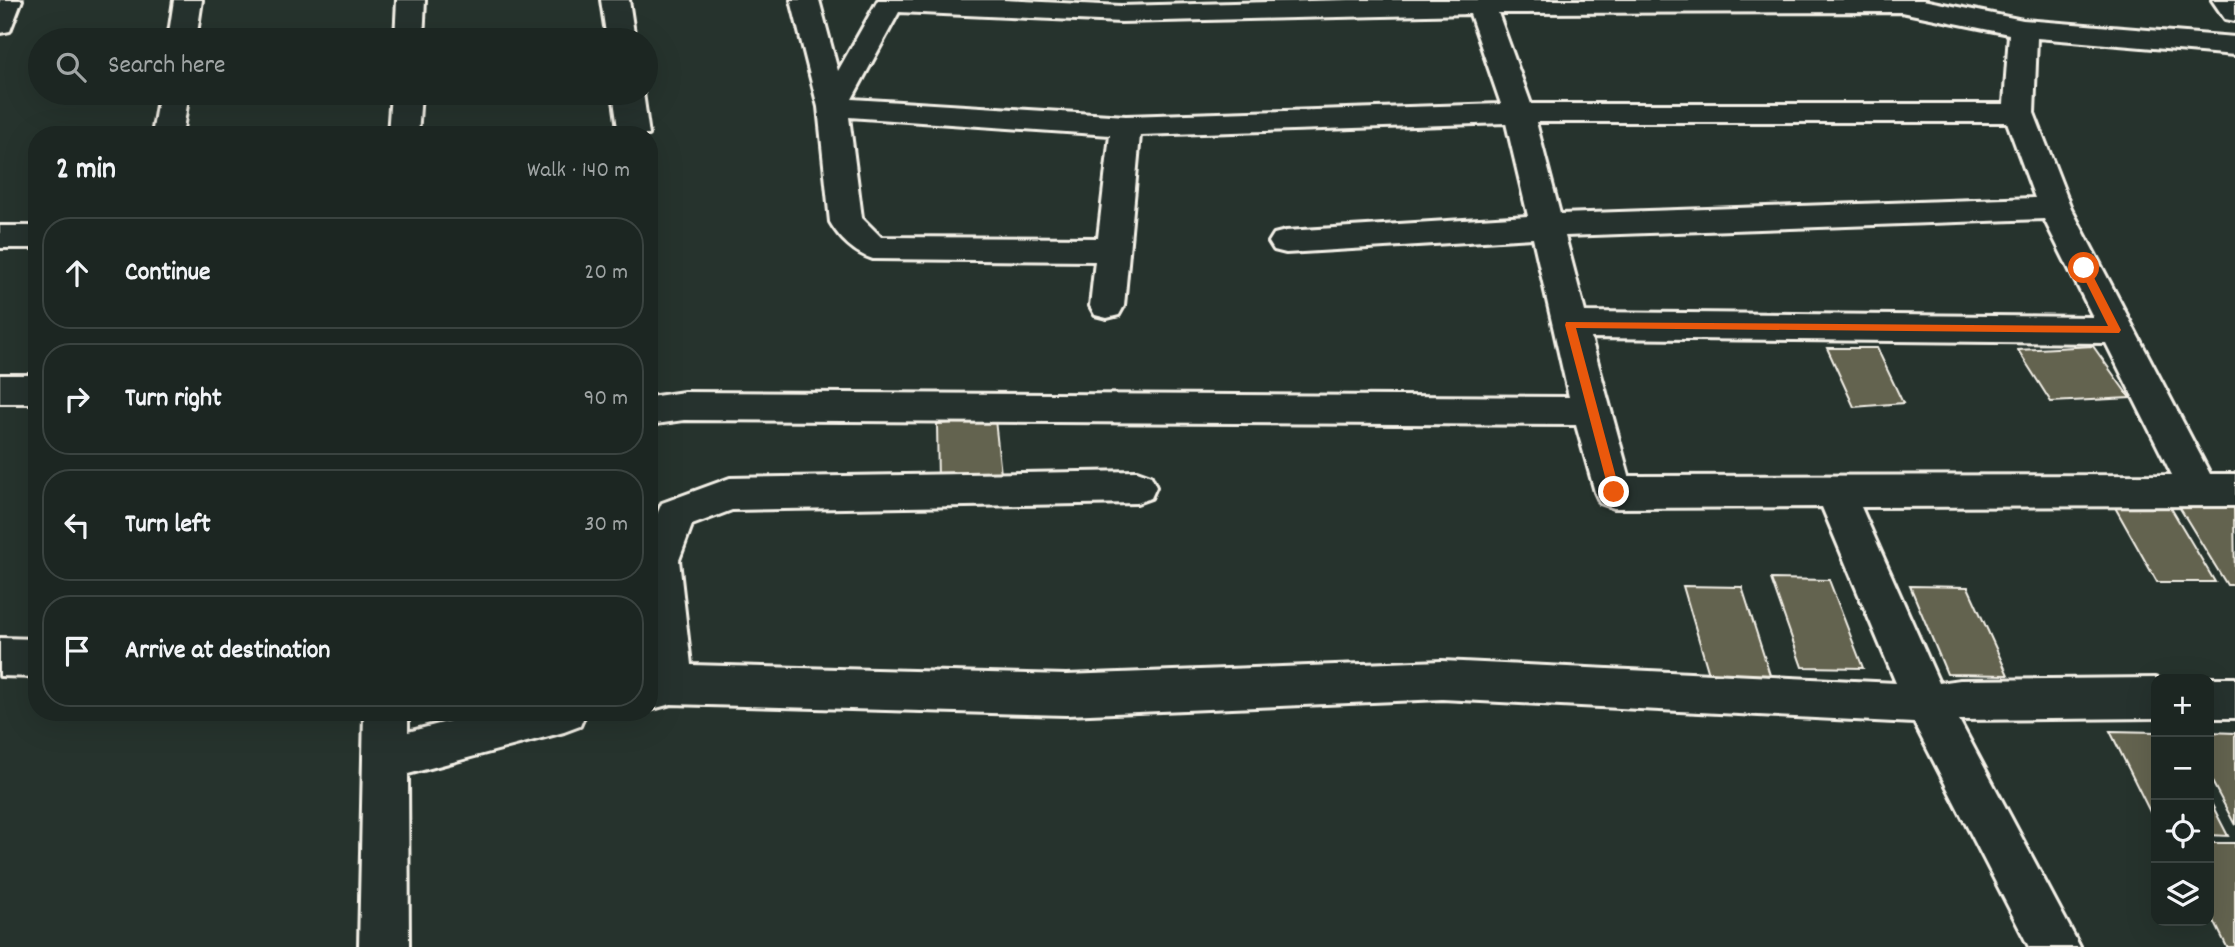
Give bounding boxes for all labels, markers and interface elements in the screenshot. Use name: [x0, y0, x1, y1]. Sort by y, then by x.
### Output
search box: [28, 28, 658, 105]
icon: search: [52, 48, 90, 86]
text: Search here: [108, 48, 226, 85]
text: 2 min: [56, 150, 116, 193]
text: Walk · 140 m: [527, 155, 630, 188]
route start: [2068, 252, 2099, 283]
icon: ahead: [58, 254, 96, 292]
text: Continue: [125, 255, 210, 292]
text: 20 m: [584, 257, 628, 290]
icon: right: [58, 380, 96, 418]
text: Turn right: [125, 381, 222, 418]
text: 90 m: [584, 383, 628, 416]
route end: [1598, 476, 1629, 507]
icon: left: [58, 506, 96, 544]
text: Turn left: [125, 507, 211, 544]
text: 30 m: [584, 509, 628, 542]
icon: arrive: [58, 632, 96, 670]
text: Arrive at destination: [125, 633, 330, 670]
map controls: [2151, 674, 2214, 926]
button: +: [2151, 674, 2214, 737]
button: −: [2151, 737, 2214, 800]
button: locate: [2151, 800, 2214, 863]
button: layers: [2151, 863, 2214, 926]

